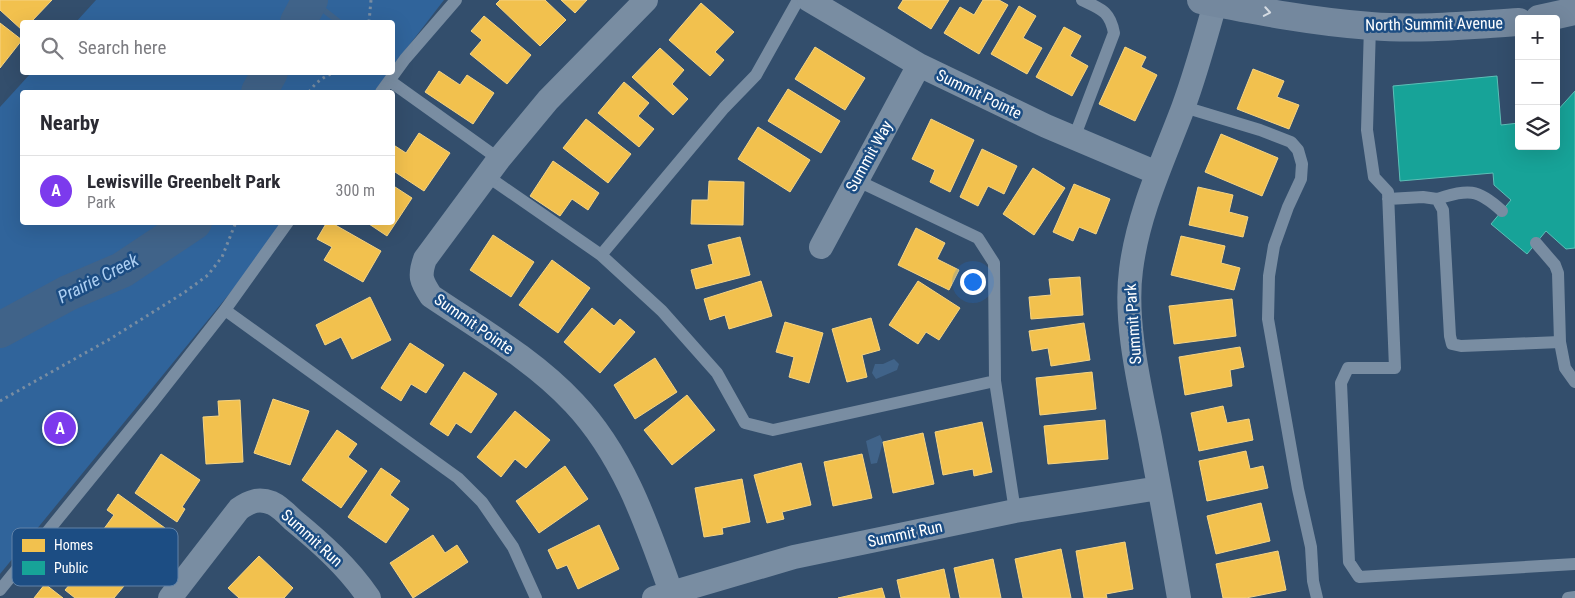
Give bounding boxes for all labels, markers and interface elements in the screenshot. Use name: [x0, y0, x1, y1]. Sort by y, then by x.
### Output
one-way arrow: [1262, 6, 1271, 16]
street label: North Summit Avenue: [1365, 13, 1503, 35]
map controls: [1515, 15, 1560, 150]
button: +: [1515, 15, 1560, 60]
search box: [20, 20, 395, 75]
icon: search: [38, 34, 66, 62]
text: Search here: [78, 36, 166, 59]
button: −: [1515, 60, 1560, 105]
street label: Summit Pointe: [933, 65, 1025, 123]
button: layers: [1515, 105, 1560, 150]
text: Nearby: [40, 111, 99, 135]
street label: Summit Way: [842, 117, 896, 195]
text: Lewisville Greenbelt Park: [87, 170, 280, 193]
text: A: [51, 181, 61, 200]
text: 300 m: [336, 181, 375, 200]
text: Park: [87, 193, 116, 212]
water label: Prairie Creek: [54, 248, 143, 307]
your location: [960, 269, 986, 295]
street label: Summit Park: [1121, 282, 1145, 365]
street label: Summit Pointe: [431, 290, 517, 358]
pin: A: [44, 409, 76, 447]
street label: Summit Run: [277, 505, 347, 571]
street label: Summit Run: [866, 517, 944, 551]
legend: [12, 528, 178, 586]
text: Homes: [54, 537, 93, 553]
text: Public: [54, 560, 88, 576]

